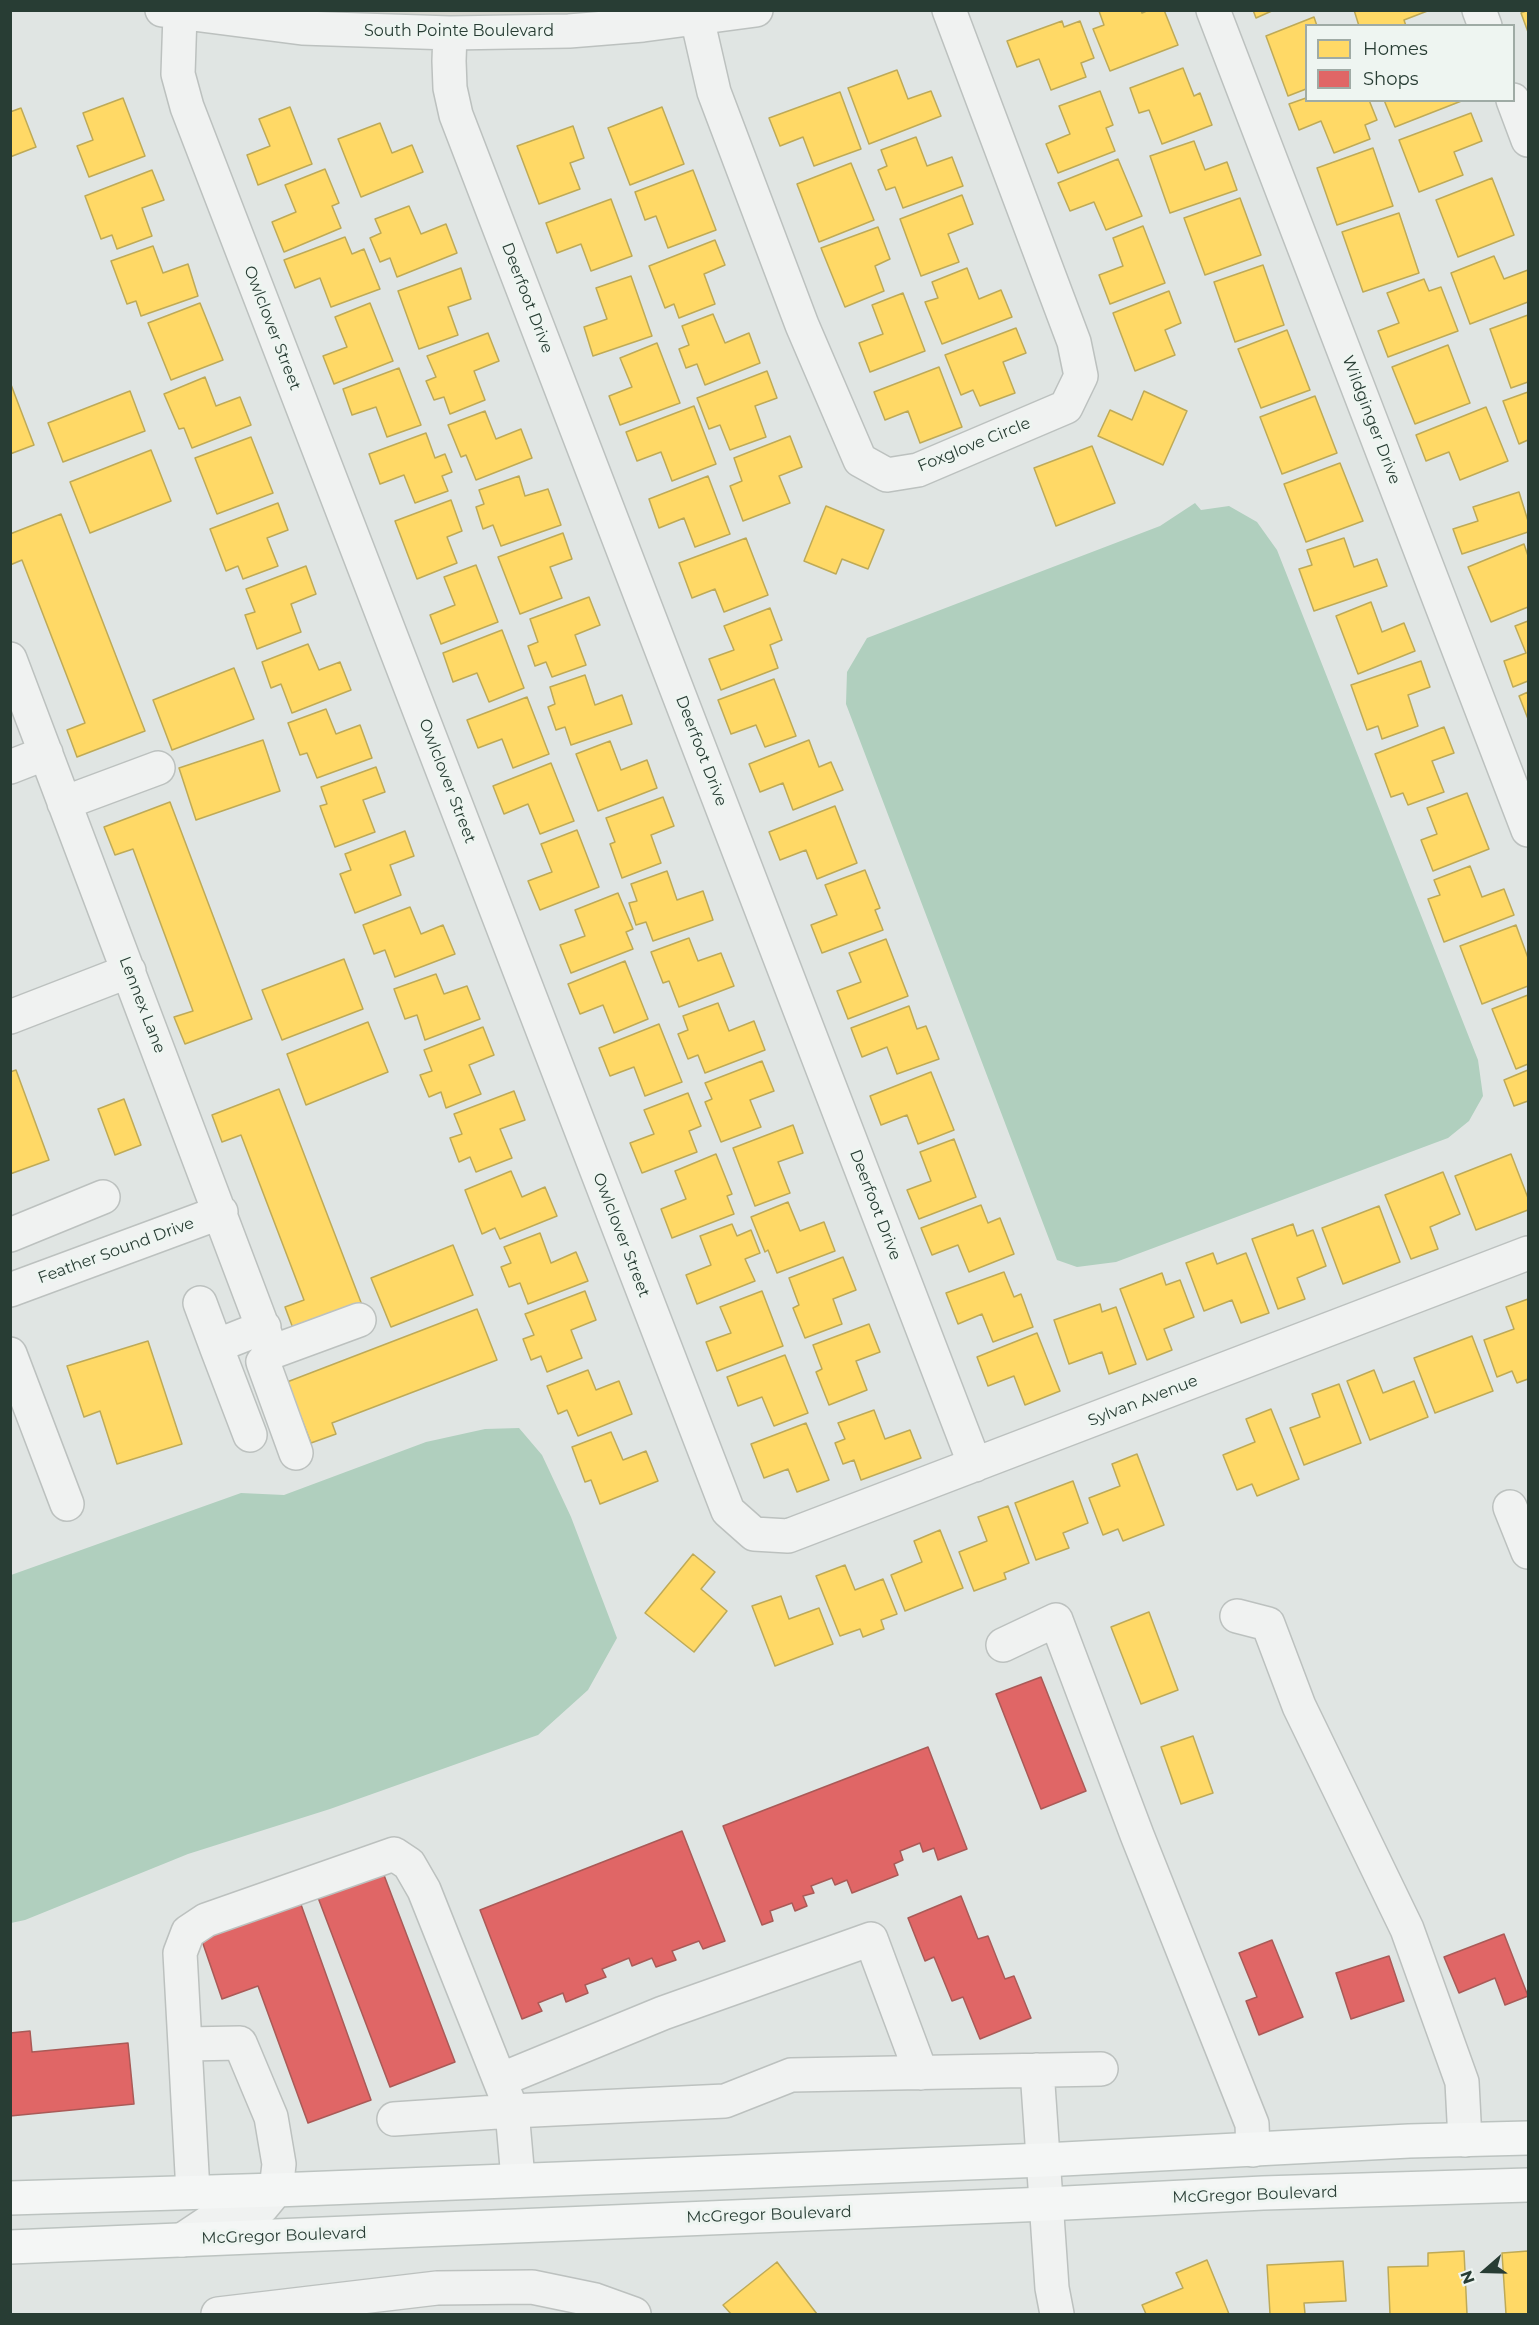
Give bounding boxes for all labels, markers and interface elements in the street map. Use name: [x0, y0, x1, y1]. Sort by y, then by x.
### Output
street label: South Pointe Boulevard: [364, 21, 554, 41]
legend: [1305, 24, 1515, 102]
text: Homes: [1363, 38, 1428, 60]
text: Shops: [1363, 68, 1419, 90]
street label: Deerfoot Drive: [497, 240, 557, 356]
street label: Owlclover Street: [239, 263, 305, 393]
street label: Wildginger Drive: [1338, 353, 1404, 487]
street label: Foxglove Circle: [915, 414, 1033, 476]
street label: Deerfoot Drive: [671, 693, 731, 809]
street label: Owlclover Street: [414, 716, 480, 846]
street label: Lennex Lane: [115, 954, 169, 1056]
street label: Deerfoot Drive: [845, 1147, 905, 1263]
street label: Owlclover Street: [588, 1170, 654, 1300]
street label: Feather Sound Drive: [35, 1214, 197, 1288]
street label: Sylvan Avenue: [1085, 1371, 1201, 1431]
street label: McGregor Boulevard: [1172, 2183, 1338, 2207]
street label: McGregor Boulevard: [686, 2203, 852, 2227]
street label: McGregor Boulevard: [201, 2224, 367, 2248]
north arrow: [1455, 2241, 1515, 2301]
text: N: [1456, 2268, 1479, 2287]

